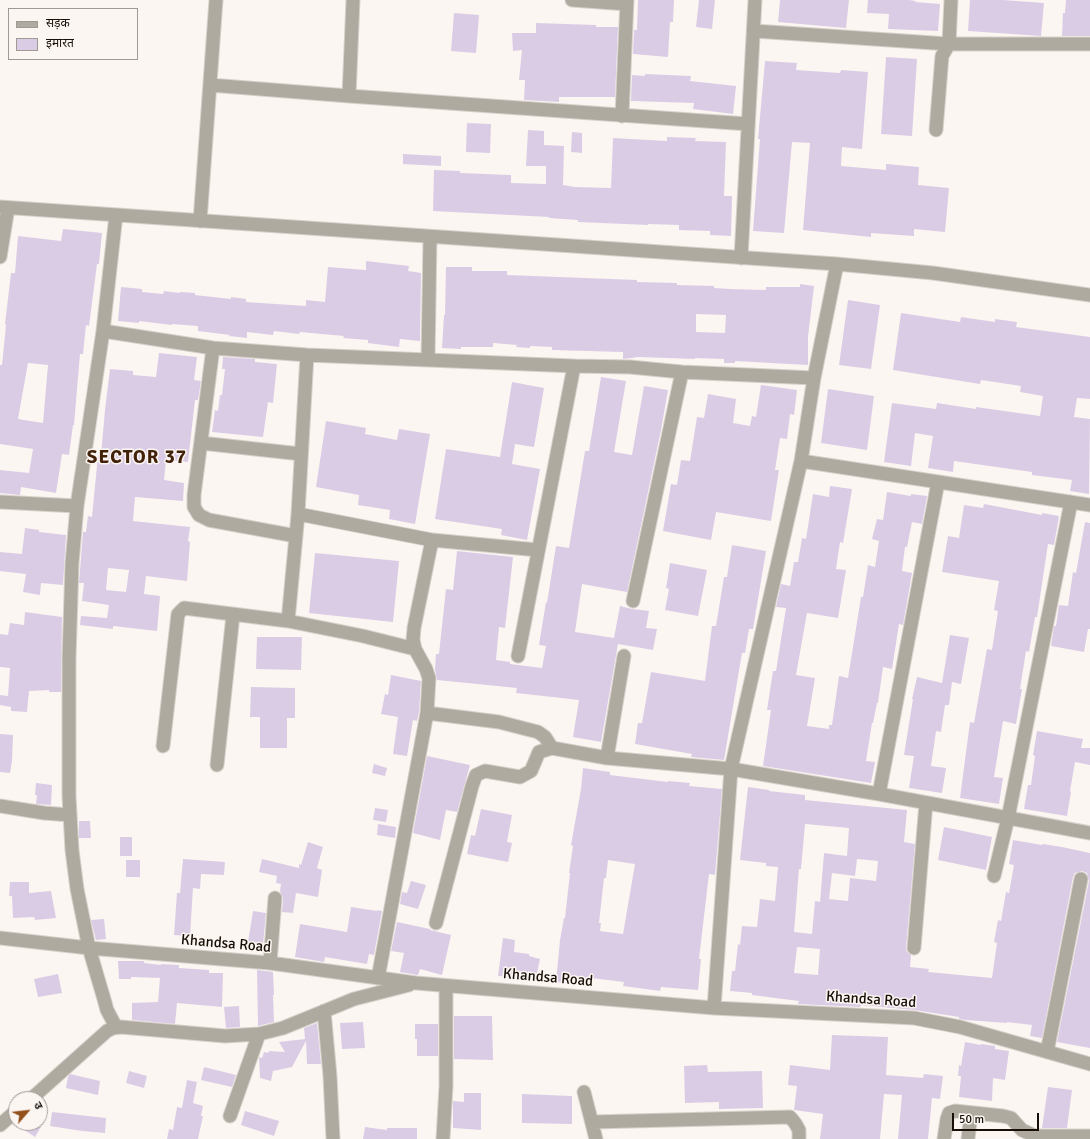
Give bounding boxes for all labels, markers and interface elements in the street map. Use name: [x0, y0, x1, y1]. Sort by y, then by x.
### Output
legend: [8, 8, 138, 60]
text: सड़क: [46, 16, 70, 31]
text: इमारत: [46, 36, 74, 51]
district label: SECTOR 37: [87, 447, 187, 469]
street label: Khandsa Road: [180, 931, 272, 957]
street label: Khandsa Road: [502, 965, 594, 991]
street label: Khandsa Road: [825, 988, 917, 1012]
north arrow: [8, 1091, 48, 1131]
text: उ: [31, 1100, 45, 1111]
scale bar: [954, 1105, 1041, 1131]
text: 50 m: [959, 1112, 984, 1127]

